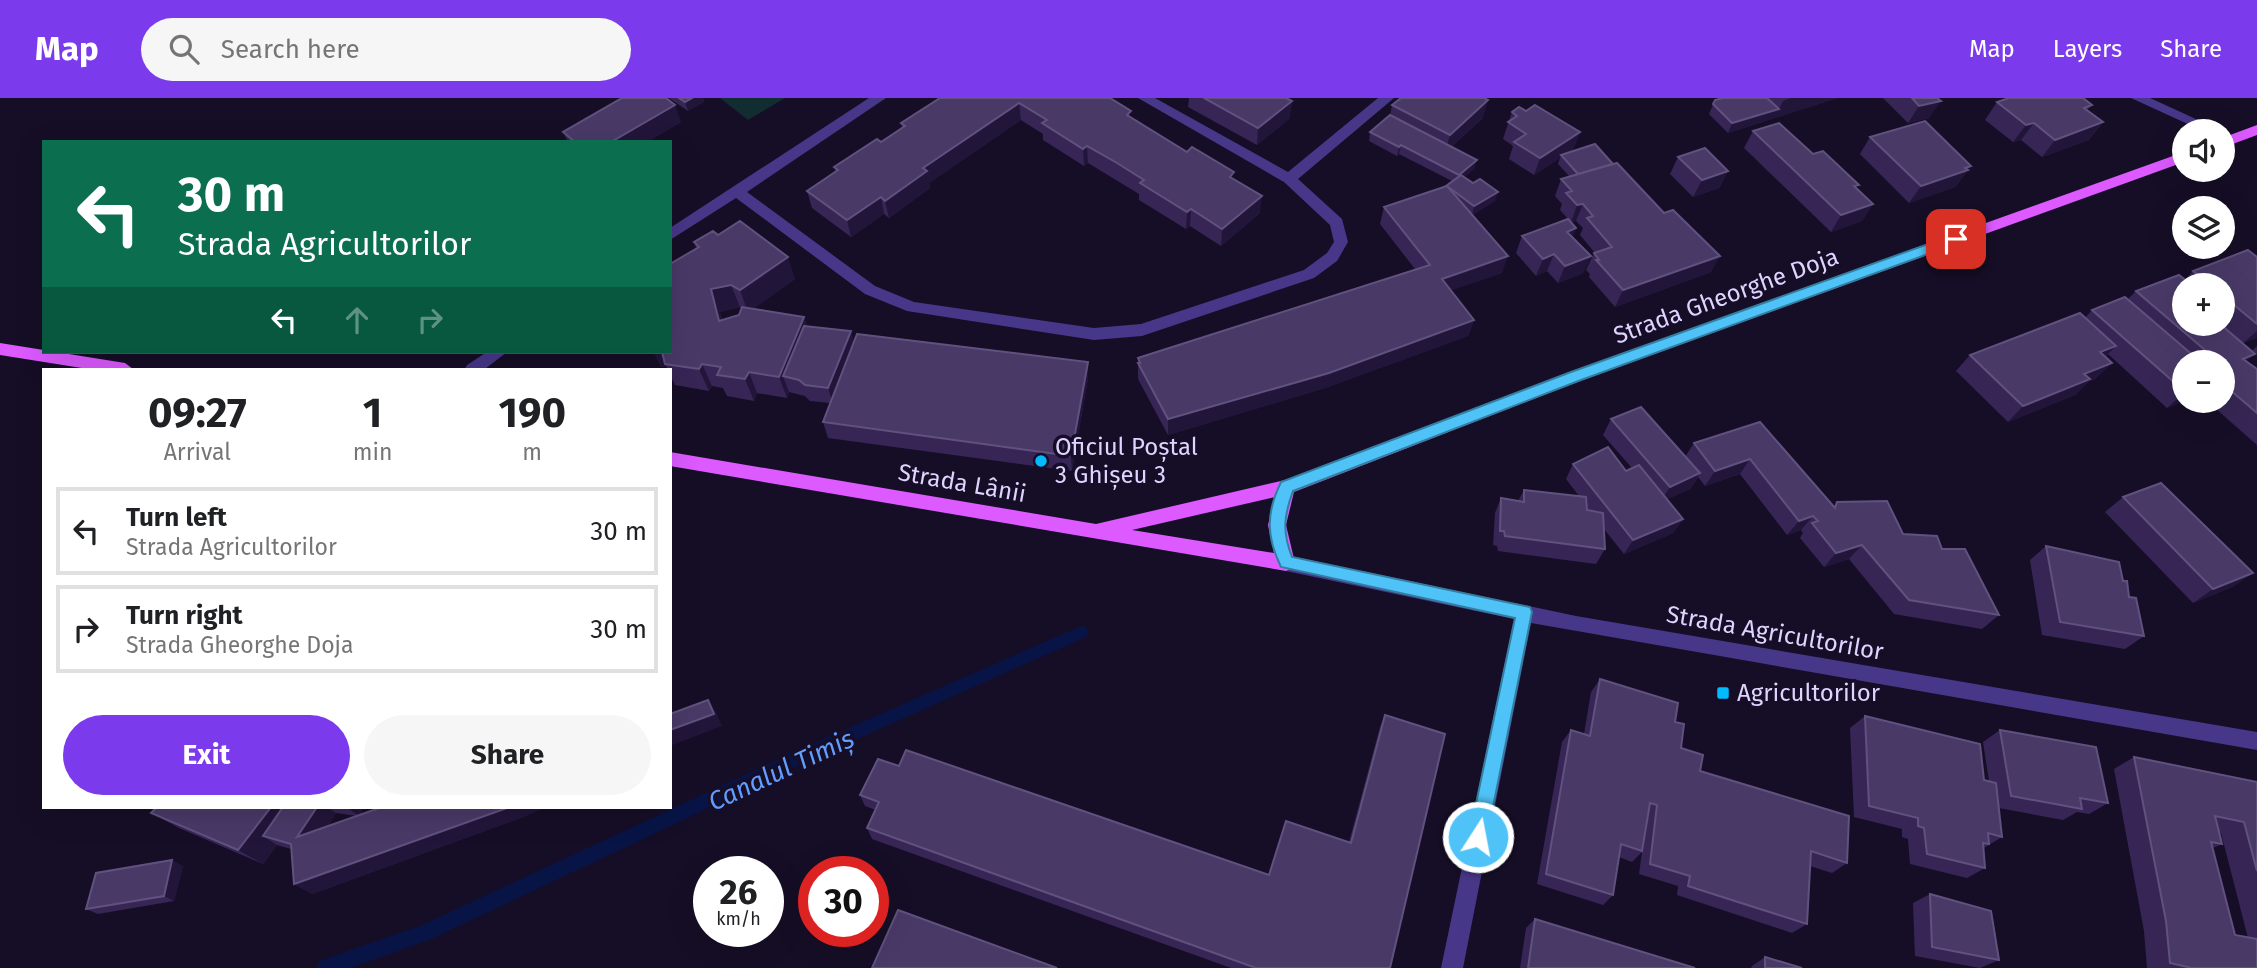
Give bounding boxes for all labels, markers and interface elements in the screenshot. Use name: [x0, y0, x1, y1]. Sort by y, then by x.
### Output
search box: [141, 18, 631, 81]
text: Map: [35, 29, 99, 69]
icon: search: [165, 30, 203, 68]
text: Search here: [221, 34, 360, 65]
text: Map: [1969, 35, 2015, 63]
text: Layers: [2053, 35, 2122, 63]
text: Share: [2160, 35, 2222, 63]
map controls: [2172, 119, 2235, 413]
button: sound: [2172, 119, 2235, 182]
text: 30 m: [178, 165, 285, 224]
icon: left: [63, 168, 154, 259]
button: layers: [2172, 196, 2235, 259]
pin: [1926, 209, 1986, 269]
icon: arrive: [1937, 220, 1975, 258]
text: Strada Agricultorilor: [178, 225, 471, 263]
street label: Strada Gheorghe Doja: [1610, 242, 1842, 350]
button: +: [2172, 273, 2235, 336]
icon: left: [265, 301, 303, 339]
icon: ahead: [338, 301, 376, 339]
icon: right: [411, 301, 449, 339]
button: −: [2172, 350, 2235, 413]
text: 09:27: [148, 388, 247, 438]
text: 1: [363, 388, 382, 438]
text: 190: [498, 388, 566, 438]
place label: Oficiul Poștal 3 Ghișeu 3: [1055, 433, 1198, 490]
text: Arrival: [164, 438, 231, 466]
text: min: [353, 438, 392, 466]
text: m: [522, 438, 542, 466]
marker: Oficiul Poștal 3 Ghișeu 3: [1033, 453, 1049, 469]
street label: Strada Lânii: [896, 458, 1028, 508]
text: Turn left: [126, 502, 227, 533]
icon: left: [67, 512, 105, 550]
text: 30 m: [590, 516, 647, 547]
text: Strada Agricultorilor: [126, 533, 337, 561]
text: Turn right: [126, 600, 243, 631]
street label: Strada Agricultorilor: [1664, 600, 1886, 666]
icon: right: [67, 610, 105, 648]
text: 30 m: [590, 614, 647, 645]
text: Strada Gheorghe Doja: [126, 631, 354, 659]
place label: Agricultorilor: [1737, 679, 1881, 707]
marker: Agricultorilor: [1715, 685, 1731, 701]
button: Exit: [63, 715, 350, 795]
button: Share: [364, 715, 651, 795]
water label: Canalul Timiș: [703, 723, 859, 819]
position arrow: [1441, 800, 1515, 874]
speed limit sign: 30: [798, 856, 889, 947]
text: 26: [720, 871, 757, 913]
text: km/h: [716, 908, 761, 930]

